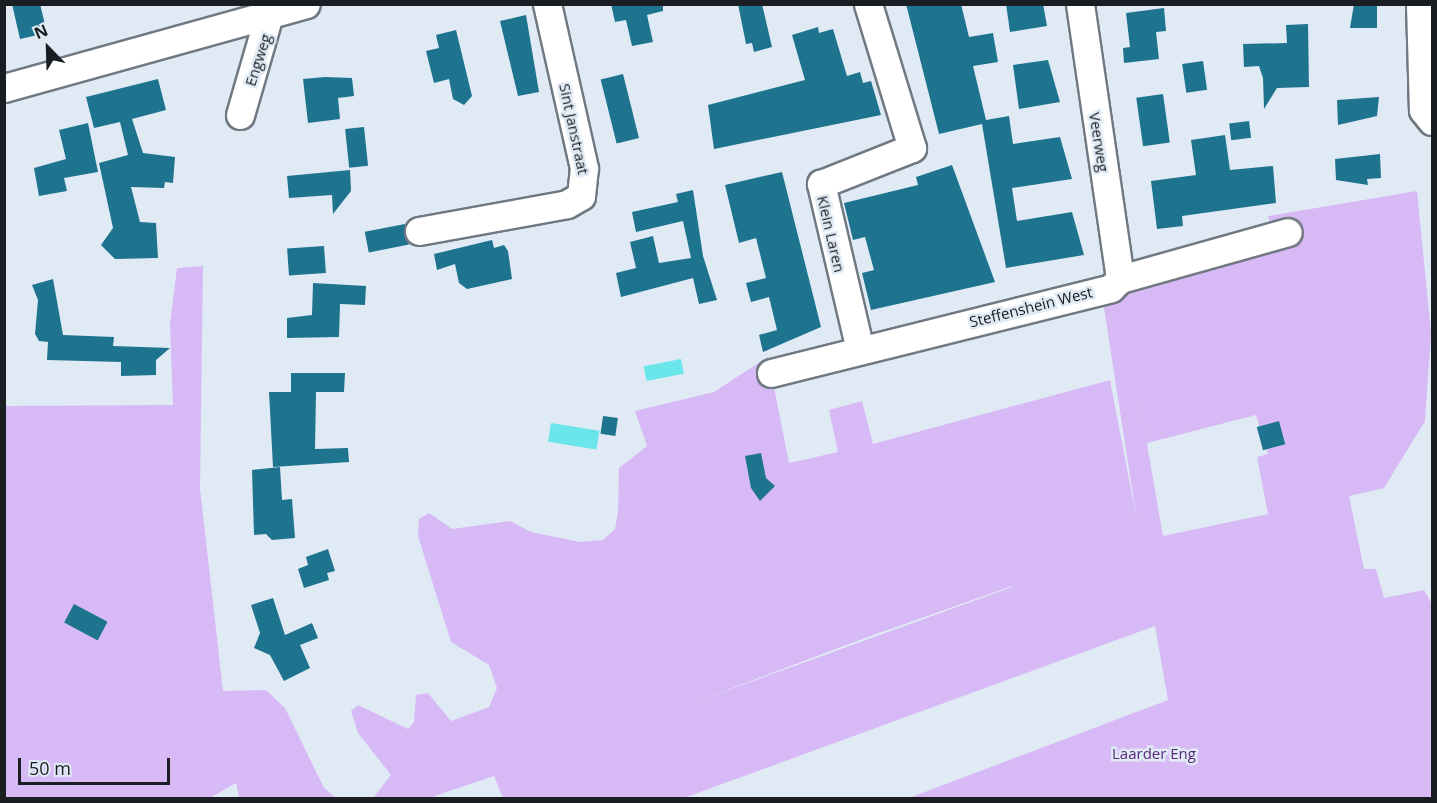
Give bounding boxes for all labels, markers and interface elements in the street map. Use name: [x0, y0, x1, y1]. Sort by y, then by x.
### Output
north arrow: [18, 18, 78, 78]
text: N: [31, 19, 51, 44]
street label: Engweg: [241, 32, 275, 88]
street label: Sint Janstraat: [556, 82, 592, 176]
street label: Veerweg: [1085, 111, 1113, 173]
street label: Klein Laren: [813, 194, 849, 274]
street label: Steffenshein West: [968, 283, 1094, 331]
park label: Laarder Eng: [1112, 745, 1196, 763]
scale bar: [21, 746, 172, 784]
text: 50 m: [29, 756, 71, 780]

